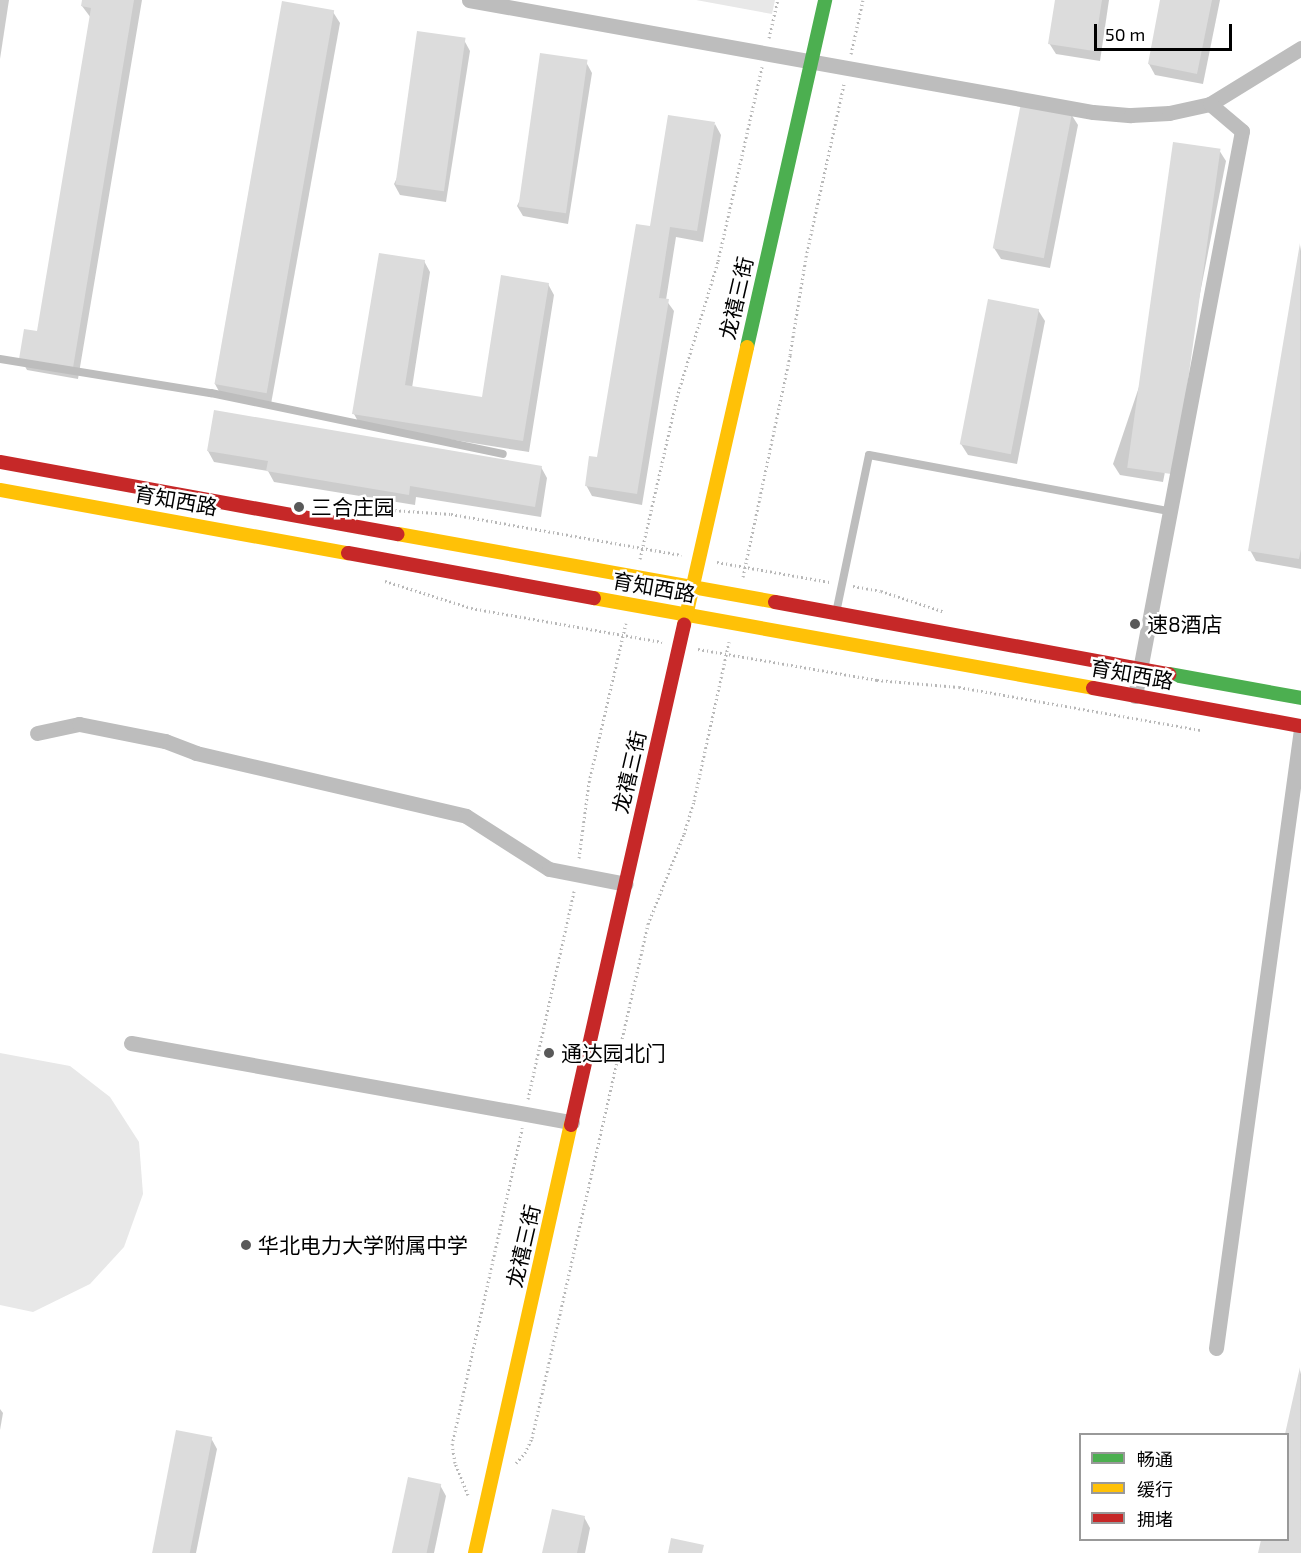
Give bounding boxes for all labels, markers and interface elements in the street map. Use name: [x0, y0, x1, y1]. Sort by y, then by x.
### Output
scale bar: [1097, 12, 1235, 50]
text: 50 m: [1105, 23, 1145, 45]
street label: 龙禧三街: [714, 254, 758, 342]
street label: 育知西路: [132, 480, 220, 520]
place label: 三合庄园: [311, 494, 395, 520]
marker: 三合庄园: [292, 500, 306, 514]
street label: 育知西路: [610, 567, 698, 607]
place label: 速8酒店: [1147, 611, 1223, 637]
marker: 速8酒店: [1128, 617, 1142, 631]
street label: 育知西路: [1088, 654, 1176, 694]
street label: 龙禧三街: [607, 728, 651, 816]
place label: 通达园北门: [561, 1040, 666, 1066]
marker: 通达园北门: [542, 1046, 556, 1060]
street label: 龙禧三街: [501, 1202, 545, 1290]
place label: 华北电力大学附属中学: [258, 1232, 468, 1258]
marker: 华北电力大学附属中学: [239, 1238, 253, 1252]
legend: [1079, 1433, 1289, 1541]
text: 畅通: [1137, 1448, 1173, 1470]
text: 缓行: [1137, 1478, 1173, 1500]
text: 拥堵: [1137, 1508, 1173, 1530]

